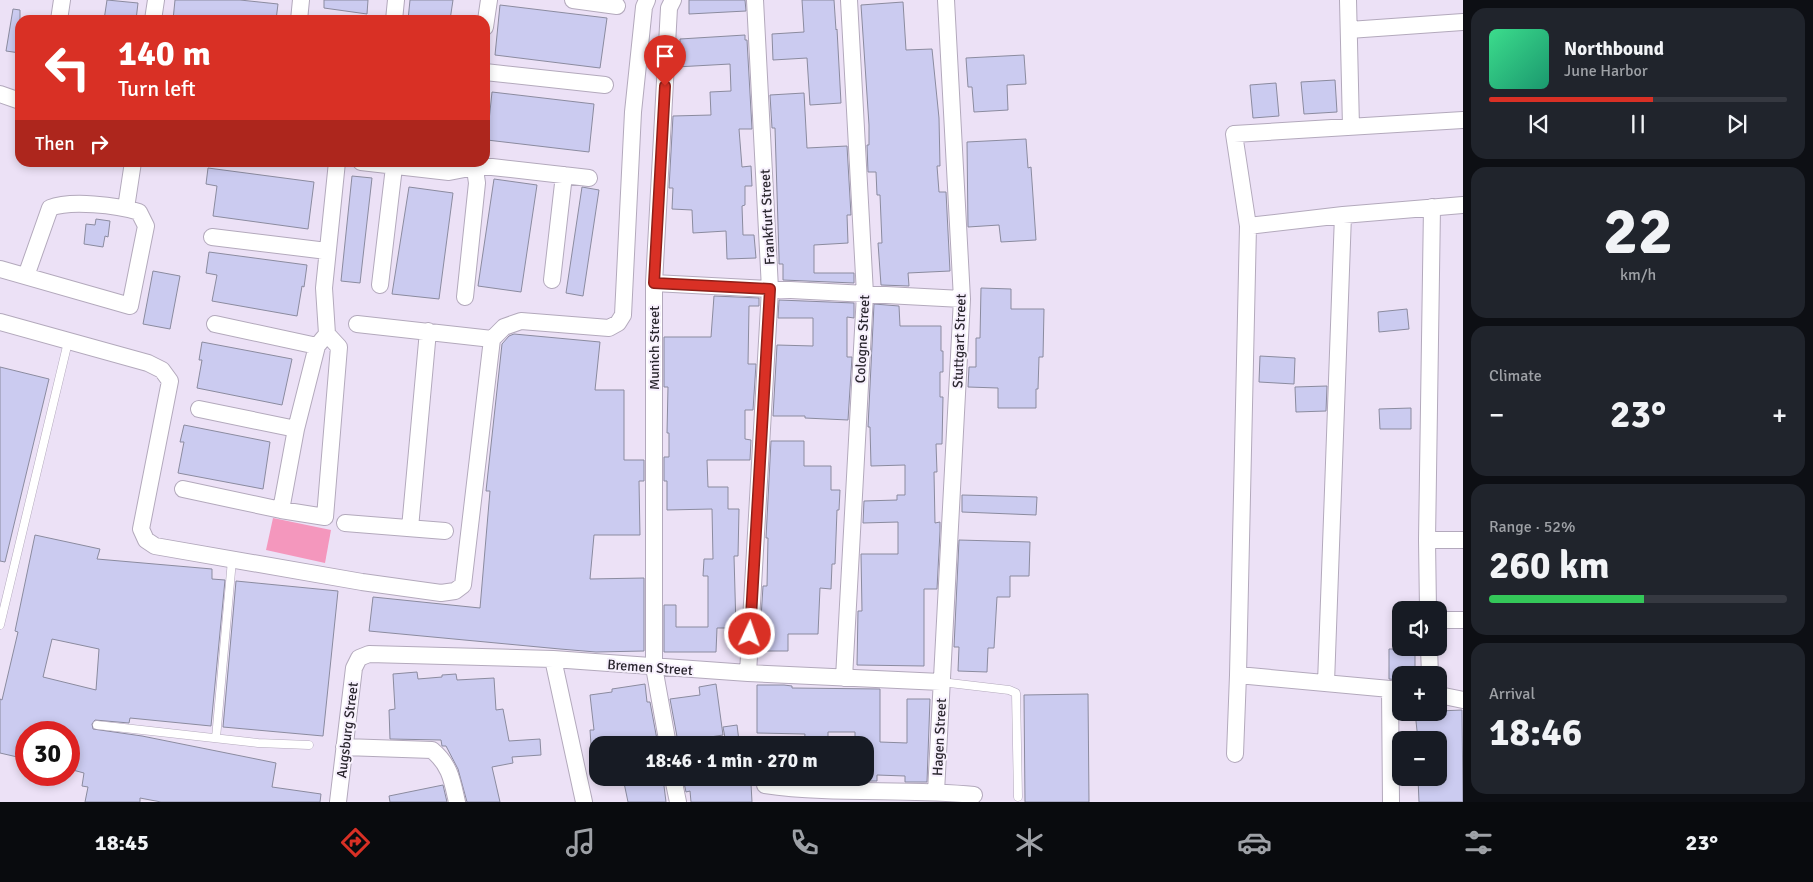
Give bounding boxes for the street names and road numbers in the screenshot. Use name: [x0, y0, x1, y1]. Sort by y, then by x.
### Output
street label: Frankfurt Street: [756, 168, 779, 265]
street label: Stuttgart Street: [949, 293, 970, 389]
street label: Cologne Street: [852, 294, 873, 384]
street label: Munich Street: [646, 306, 663, 390]
street label: Bremen Street: [607, 656, 693, 679]
street label: Augsburg Street: [333, 681, 362, 779]
street label: Hagen Street: [929, 697, 950, 776]

